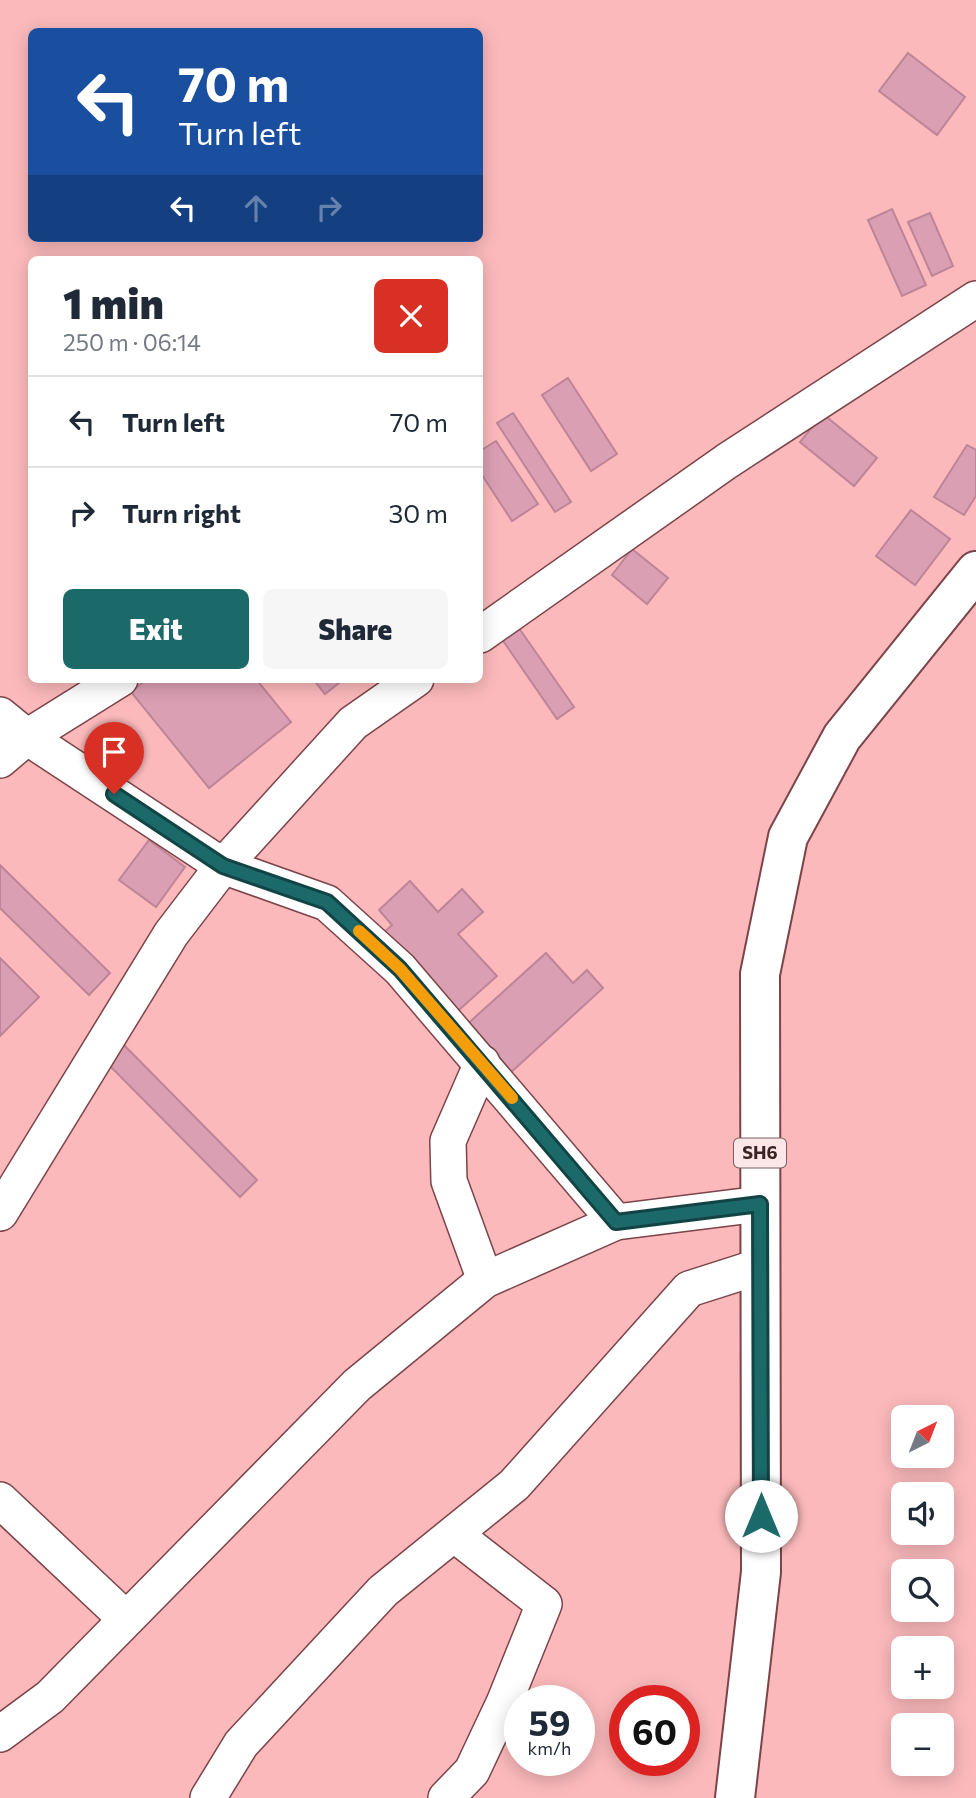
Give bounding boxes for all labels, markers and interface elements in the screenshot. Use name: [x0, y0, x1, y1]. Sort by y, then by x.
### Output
text: 70 m: [178, 52, 289, 112]
icon: left: [63, 56, 154, 147]
text: Turn left: [178, 112, 302, 152]
icon: left: [164, 189, 202, 227]
icon: ahead: [237, 189, 275, 227]
icon: right: [310, 189, 348, 227]
text: 1 min: [63, 276, 164, 328]
button: close: [374, 279, 448, 353]
text: 250 m · 06:14: [63, 328, 201, 356]
icon: left: [63, 403, 101, 441]
text: Turn left: [122, 406, 225, 437]
text: 70 m: [390, 406, 448, 437]
icon: right: [63, 494, 101, 532]
text: Turn right: [122, 497, 241, 528]
text: 30 m: [389, 497, 448, 528]
button: Exit: [63, 589, 249, 669]
button: Share: [263, 589, 448, 669]
pin: [84, 722, 144, 794]
icon: arrive: [95, 733, 133, 771]
road number: SH6: [734, 1138, 786, 1168]
north arrow: [891, 1405, 954, 1468]
map controls: [891, 1405, 954, 1776]
position arrow: [724, 1479, 798, 1553]
button: sound: [891, 1482, 954, 1545]
button: search: [891, 1559, 954, 1622]
button: +: [891, 1636, 954, 1699]
speed limit sign: 60: [609, 1685, 700, 1776]
text: 59: [528, 1700, 570, 1743]
button: −: [891, 1713, 954, 1776]
text: km/h: [528, 1737, 571, 1759]

